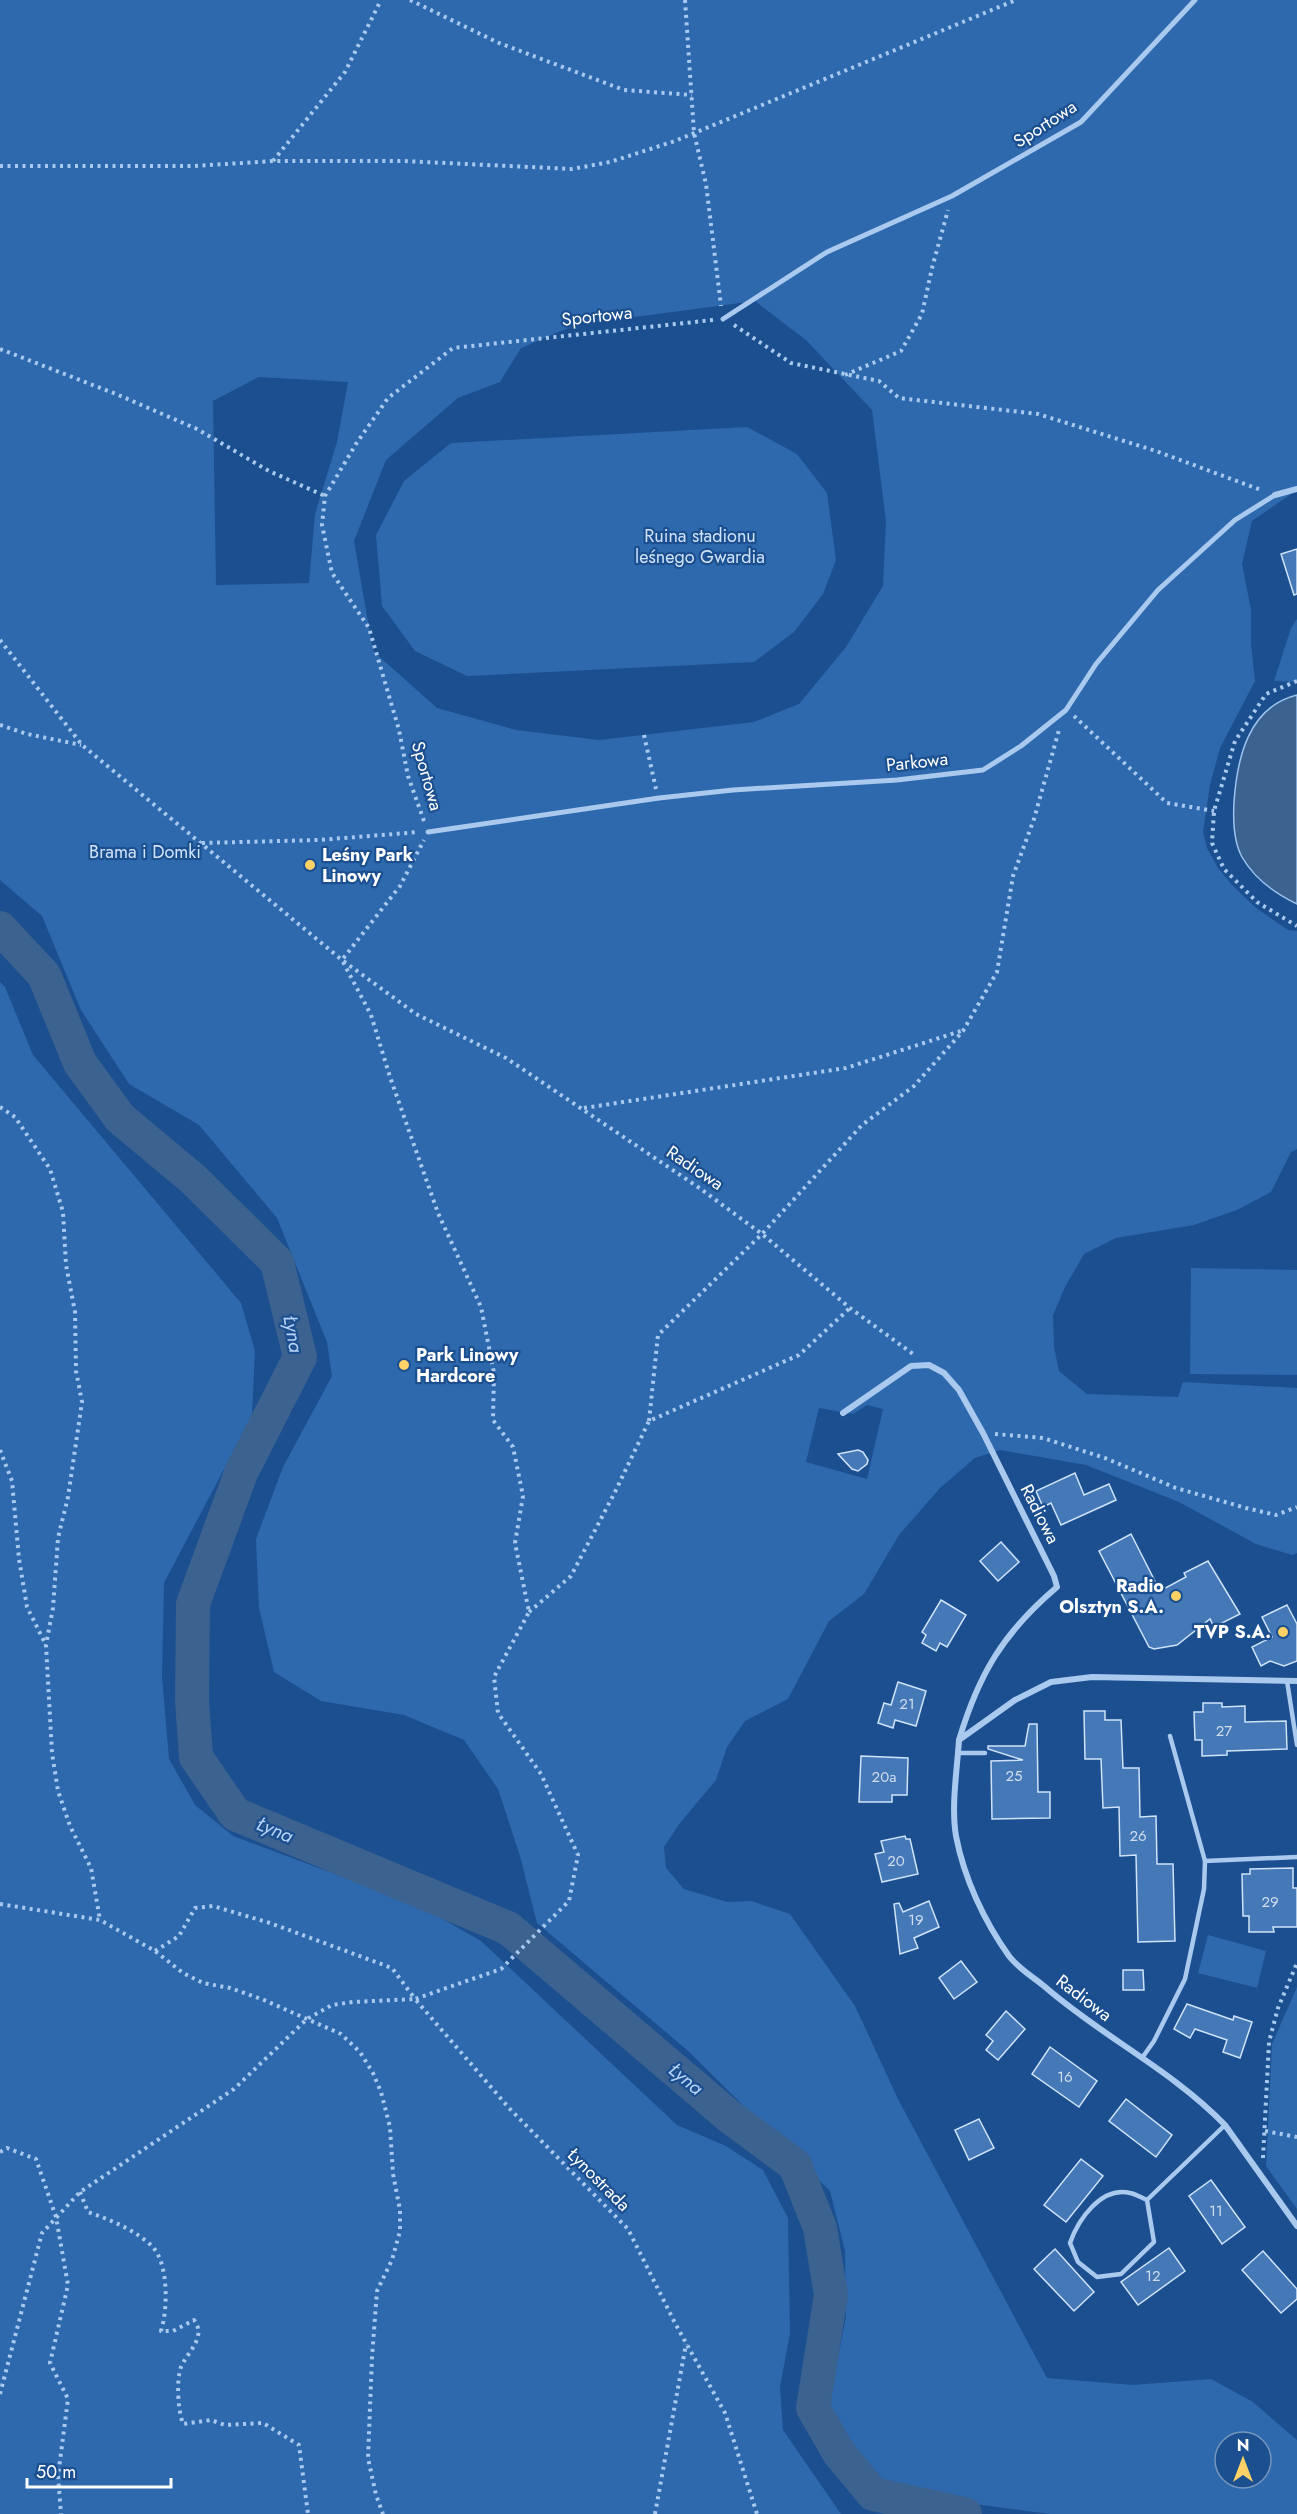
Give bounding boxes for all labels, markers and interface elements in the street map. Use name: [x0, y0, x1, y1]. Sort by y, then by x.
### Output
street label: Sportowa: [1008, 94, 1082, 154]
street label: Sportowa: [560, 299, 634, 333]
park label: Ruina stadionu leśnego Gwardia: [635, 523, 765, 570]
street label: Sportowa: [405, 738, 449, 814]
street label: Parkowa: [885, 746, 949, 778]
park label: Brama i Domki: [89, 839, 201, 865]
place label: Leśny Park Linowy: [322, 842, 414, 889]
marker: Leśny Park Linowy: [303, 858, 317, 872]
street label: Radiowa: [661, 1139, 729, 1197]
water label: Łyna: [275, 1313, 311, 1355]
place label: Park Linowy Hardcore: [416, 1342, 519, 1389]
marker: Park Linowy Hardcore: [397, 1358, 411, 1372]
street label: Radiowa: [1014, 1480, 1066, 1548]
place label: Radio Olsztyn S.A.: [1059, 1573, 1164, 1620]
marker: Radio Olsztyn S.A.: [1169, 1589, 1183, 1603]
place label: TVP S.A.: [1194, 1619, 1271, 1645]
marker: TVP S.A.: [1276, 1625, 1290, 1639]
house number: 21: [899, 1693, 915, 1715]
house number: 27: [1216, 1720, 1232, 1742]
house number: 25: [1006, 1765, 1023, 1787]
house number: 20a: [872, 1766, 896, 1788]
water label: Łyna: [252, 1809, 298, 1851]
house number: 26: [1129, 1825, 1147, 1847]
house number: 20: [887, 1850, 905, 1872]
house number: 29: [1261, 1891, 1279, 1913]
house number: 19: [908, 1909, 924, 1931]
street label: Radiowa: [1051, 1968, 1117, 2028]
water label: Łyna: [662, 2056, 710, 2102]
house number: 16: [1057, 2066, 1073, 2088]
street label: Łynostrada: [561, 2142, 636, 2217]
house number: 11: [1209, 2200, 1223, 2222]
house number: 12: [1145, 2265, 1161, 2287]
north arrow: [1213, 2430, 1273, 2490]
text: N: [1237, 2434, 1249, 2457]
scale bar: [27, 2451, 171, 2489]
text: 50 m: [36, 2459, 76, 2485]

